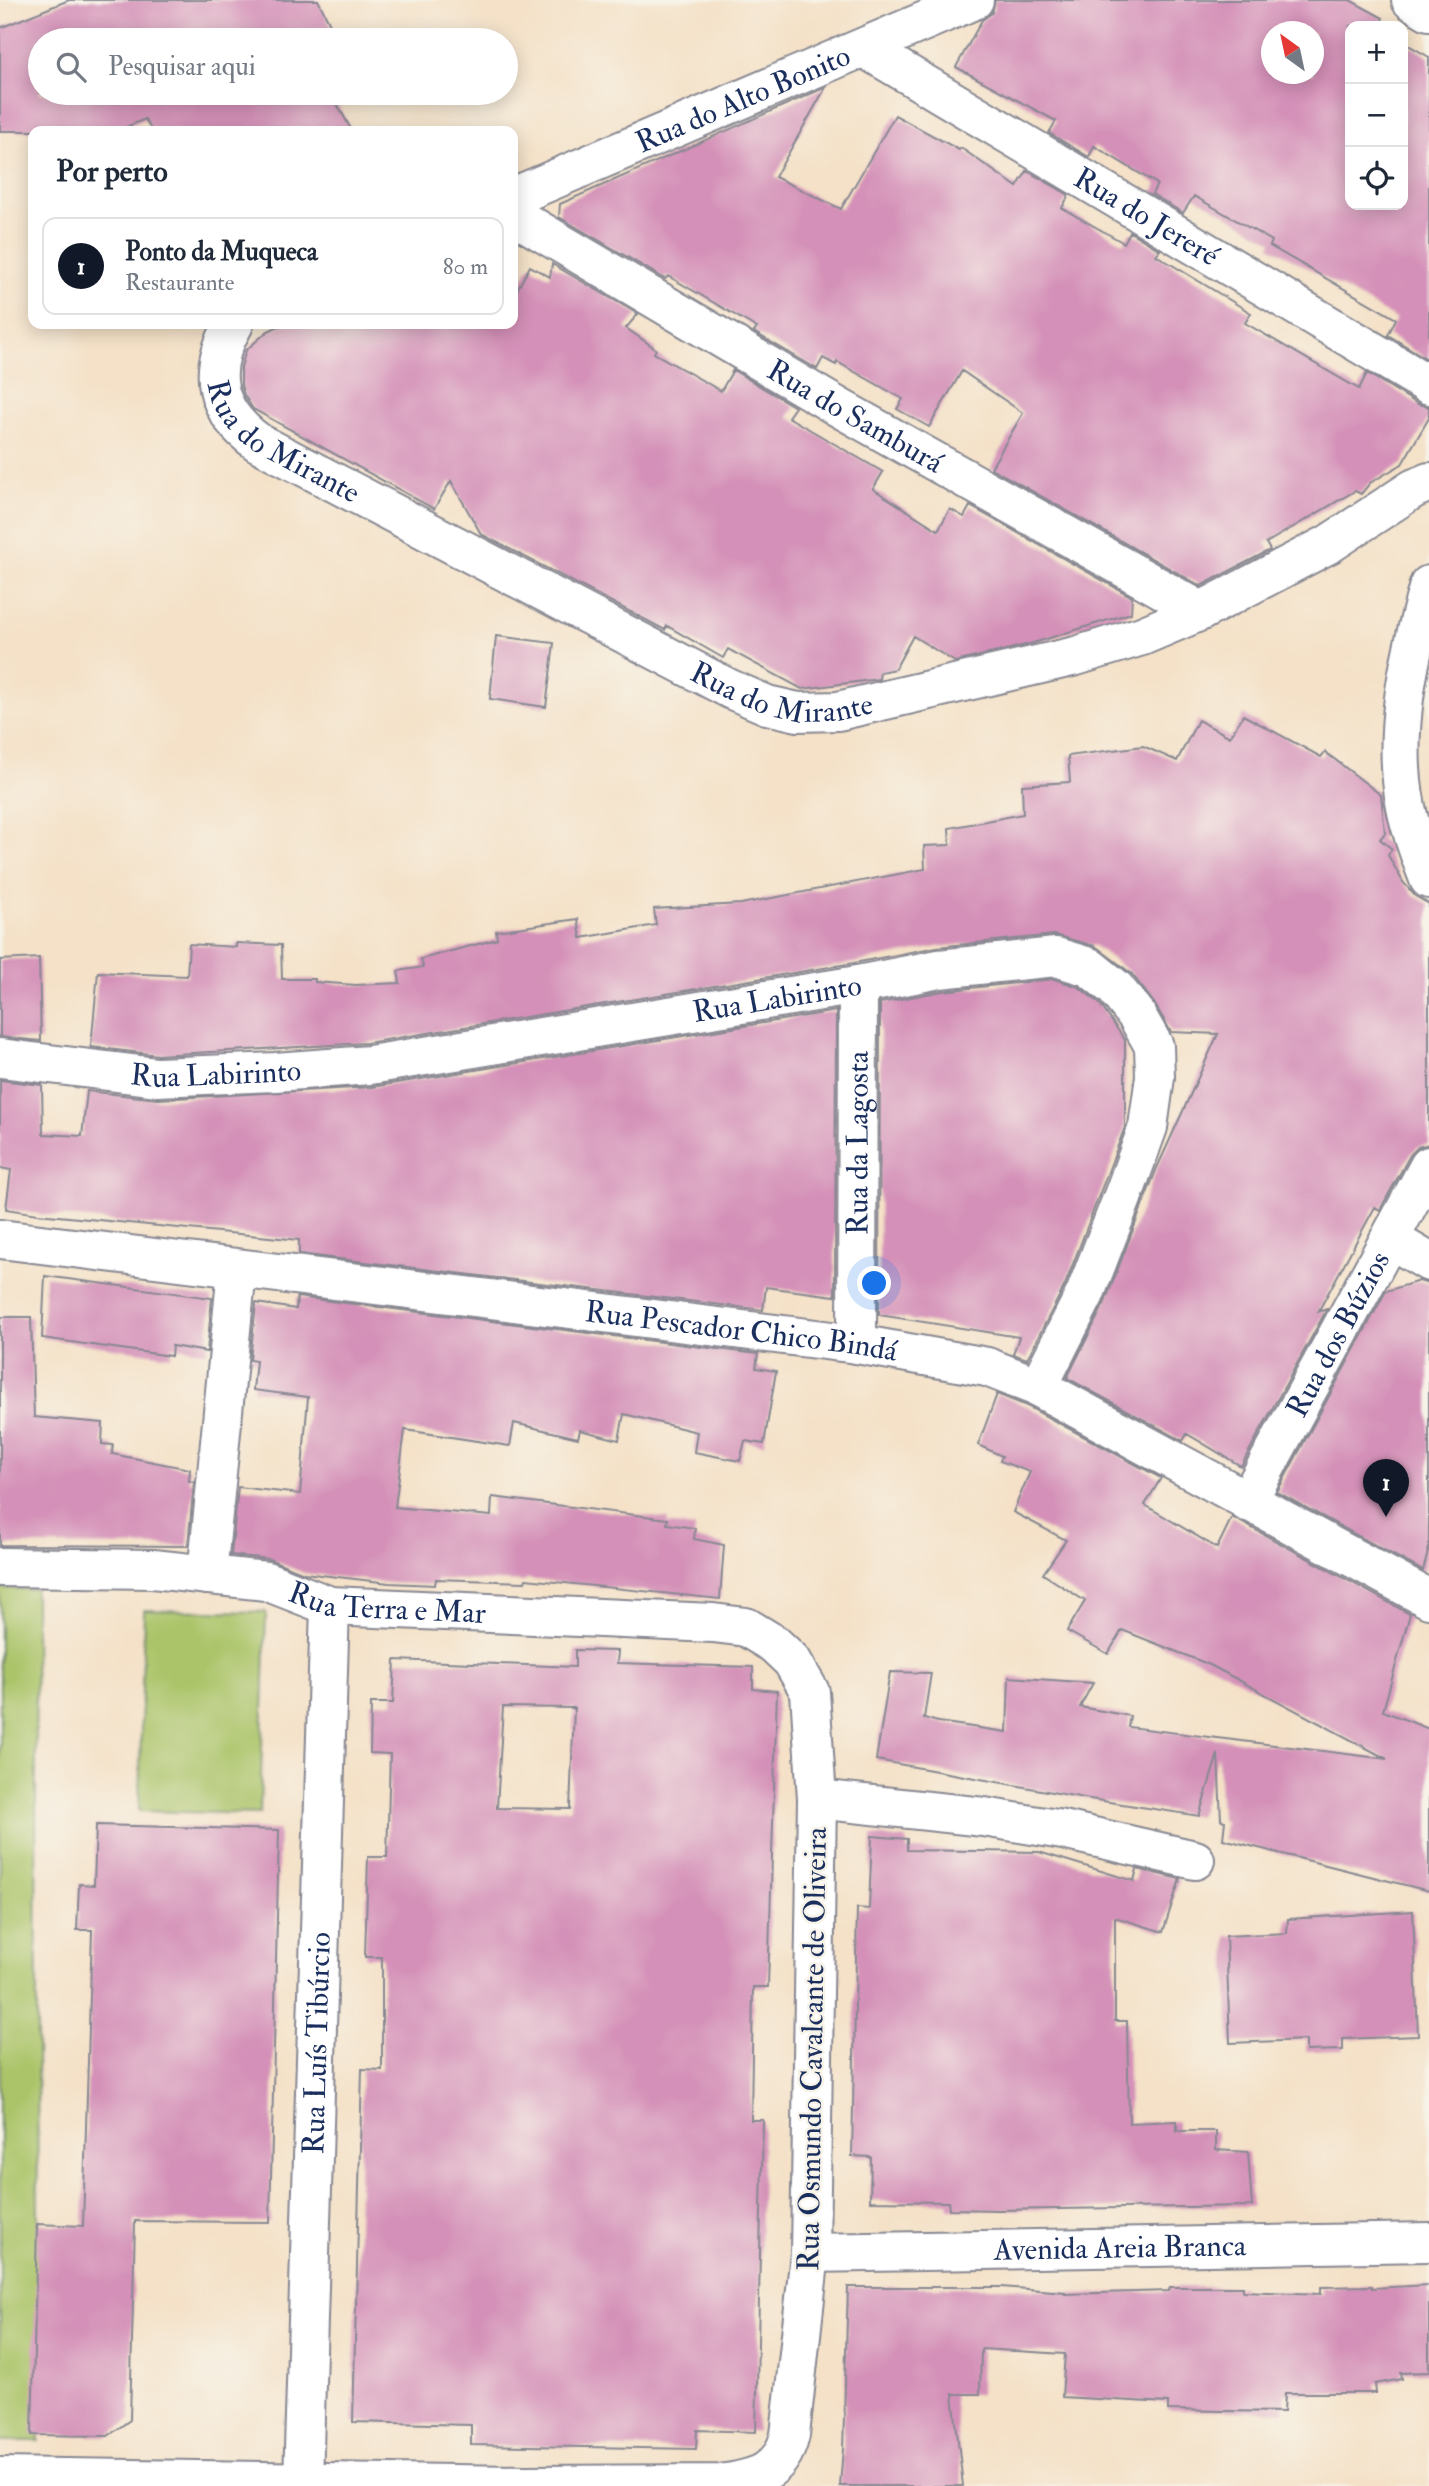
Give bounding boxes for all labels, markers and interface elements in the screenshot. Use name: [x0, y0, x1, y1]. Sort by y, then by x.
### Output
north arrow: [1261, 21, 1324, 84]
map controls: [1345, 21, 1408, 210]
button: +: [1345, 21, 1408, 84]
search box: [28, 28, 518, 105]
street label: Rua do Alto Bonito: [630, 37, 856, 161]
icon: search: [52, 48, 90, 86]
text: Pesquisar aqui: [108, 51, 256, 83]
button: −: [1345, 84, 1408, 147]
button: locate: [1345, 147, 1408, 210]
text: Por perto: [56, 153, 168, 190]
street label: Rua do Jereré: [1067, 159, 1226, 275]
text: Ponto da Muqueca: [125, 236, 318, 268]
text: 1: [77, 252, 85, 281]
text: 80 m: [443, 252, 488, 281]
text: Restaurante: [125, 268, 234, 297]
street label: Rua do Samburá: [760, 351, 950, 482]
street label: Rua do Mirante: [199, 376, 366, 511]
street label: Rua do Mirante: [684, 654, 876, 732]
street label: Rua Labirinto: [690, 967, 864, 1031]
street label: Rua da Lagosta: [839, 1050, 877, 1235]
street label: Rua Labirinto: [128, 1052, 302, 1096]
street label: Rua dos Búzios: [1278, 1245, 1398, 1424]
your location: [857, 1266, 891, 1300]
street label: Rua Pescador Chico Bindá: [583, 1293, 901, 1370]
pin: 1: [1363, 1459, 1409, 1517]
street label: Rua Terra e Mar: [283, 1574, 487, 1632]
street label: Rua Osmundo Cavalcante de Oliveira: [790, 1826, 835, 2271]
street label: Rua Luís Tibúrcio: [295, 1931, 339, 2155]
street label: Avenida Areia Branca: [992, 2227, 1247, 2269]

